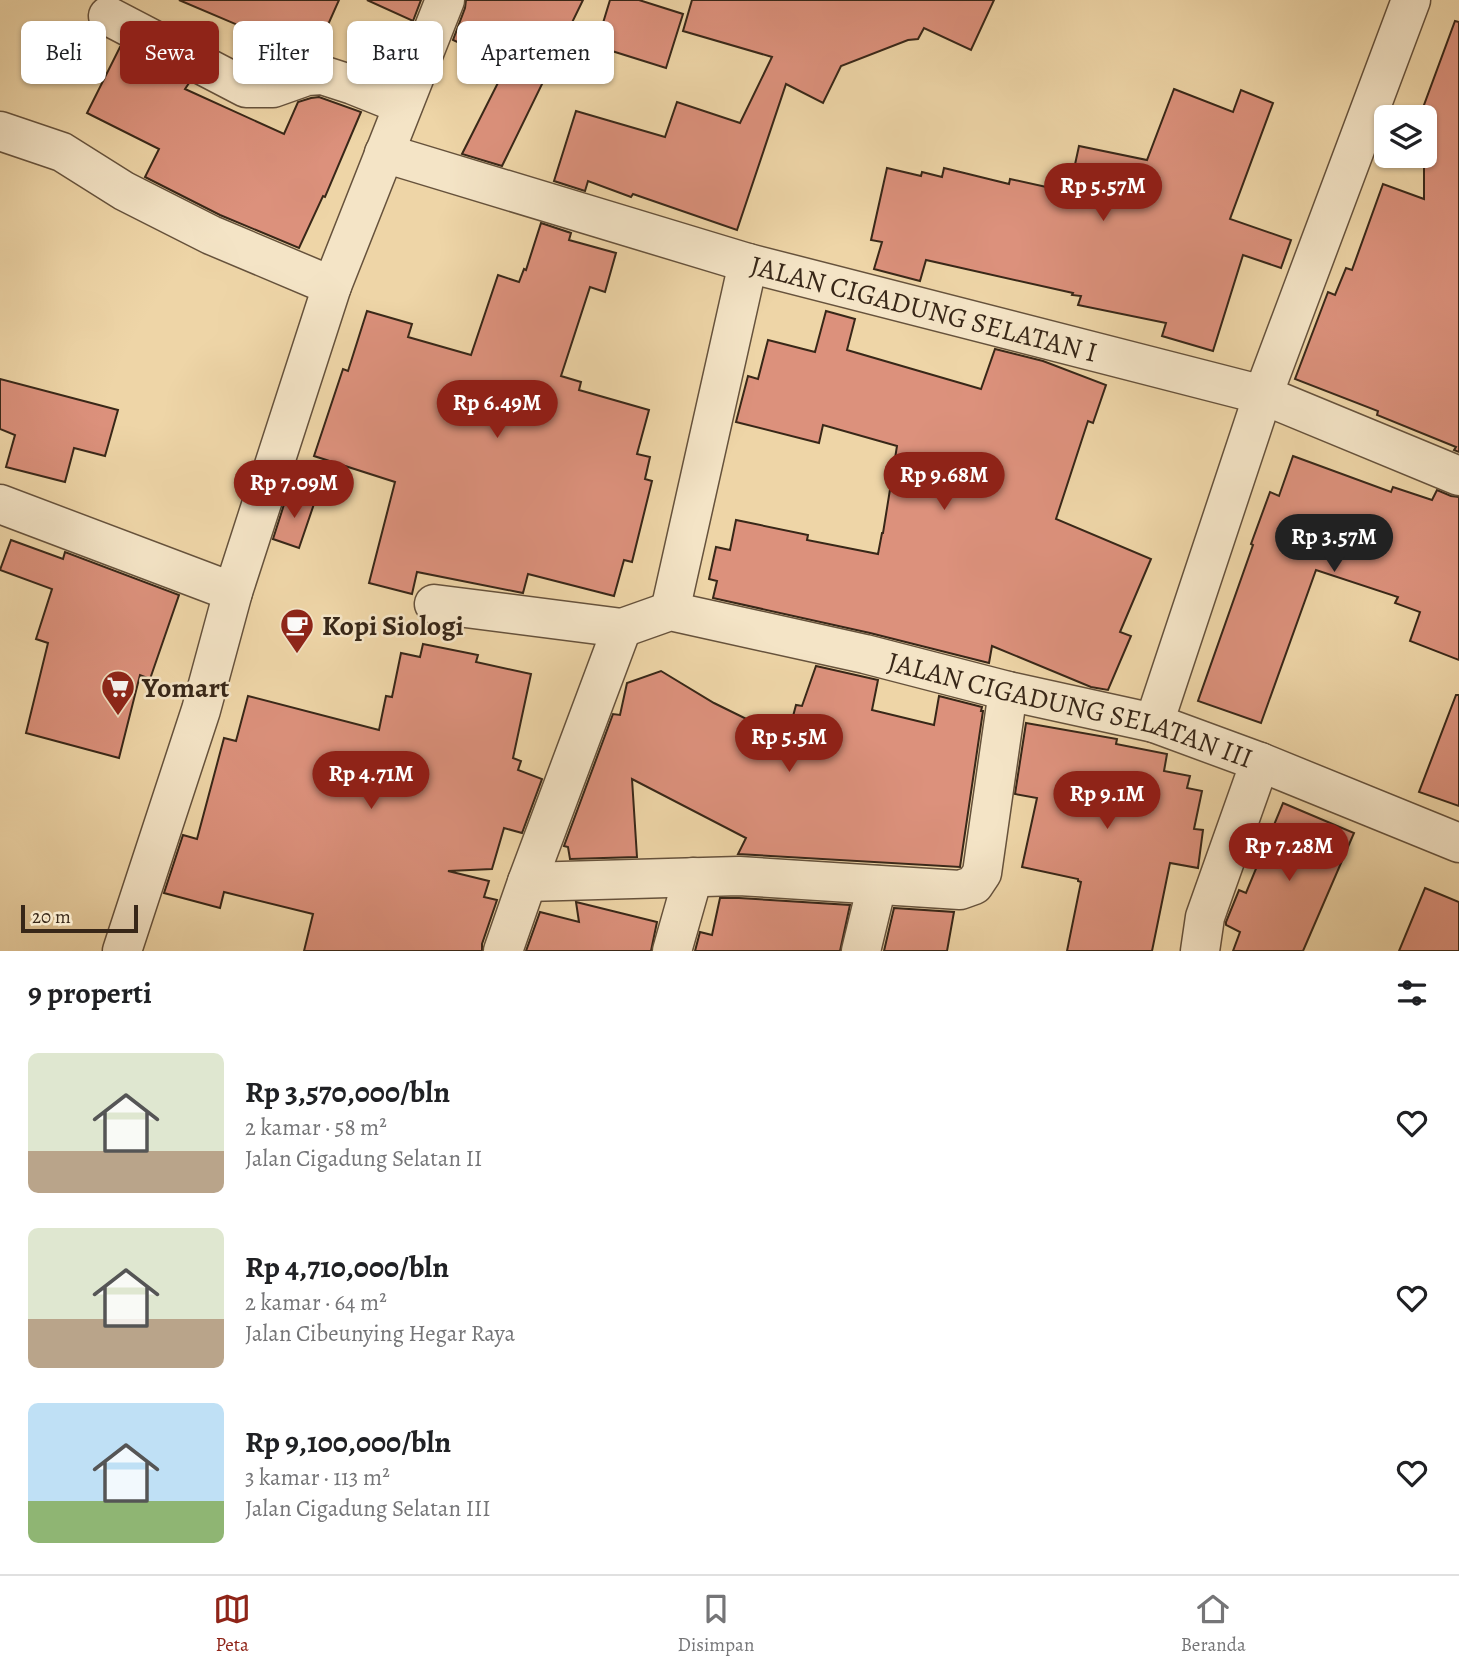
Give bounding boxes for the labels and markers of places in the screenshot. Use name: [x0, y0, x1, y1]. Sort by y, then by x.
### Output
pin: Rp 5.57M: [1031, 164, 1175, 223]
pin: Rp 6.49M: [425, 380, 569, 440]
pin: Rp 9.68M: [872, 452, 1016, 512]
pin: Rp 7.09M: [222, 461, 366, 520]
pin: Rp 3.57M: [1262, 514, 1406, 574]
cafe icon: Kopi Siologi: [278, 606, 316, 655]
place label: Kopi Siologi: [322, 607, 464, 645]
supermarket icon: Yomart: [99, 668, 137, 717]
place label: Yomart: [141, 669, 229, 707]
pin: Rp 5.5M: [724, 714, 854, 774]
pin: Rp 4.71M: [299, 752, 443, 811]
pin: Rp 9.1M: [1042, 772, 1172, 831]
pin: Rp 7.28M: [1217, 824, 1361, 883]

